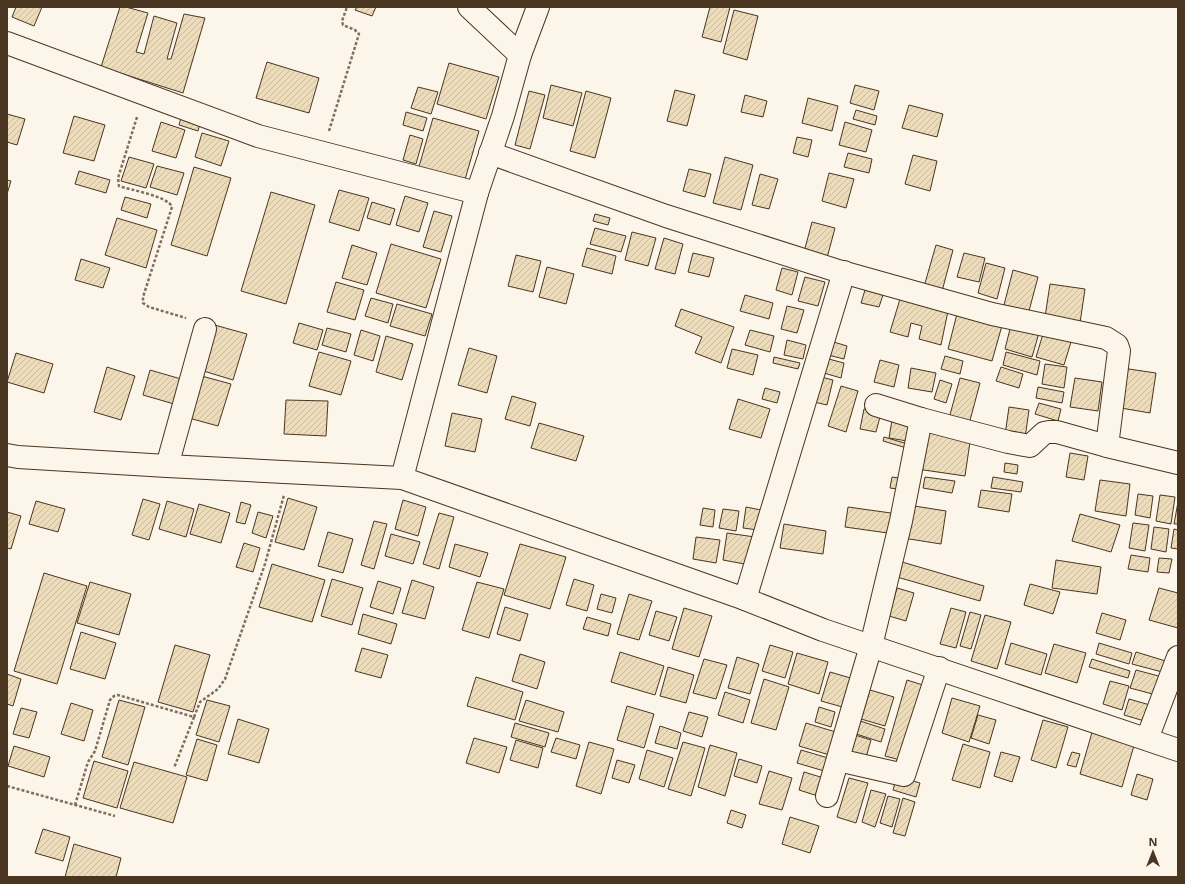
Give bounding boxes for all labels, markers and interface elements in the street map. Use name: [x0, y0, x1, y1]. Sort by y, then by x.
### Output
north arrow: [1133, 832, 1173, 872]
text: N: [1149, 834, 1157, 849]

